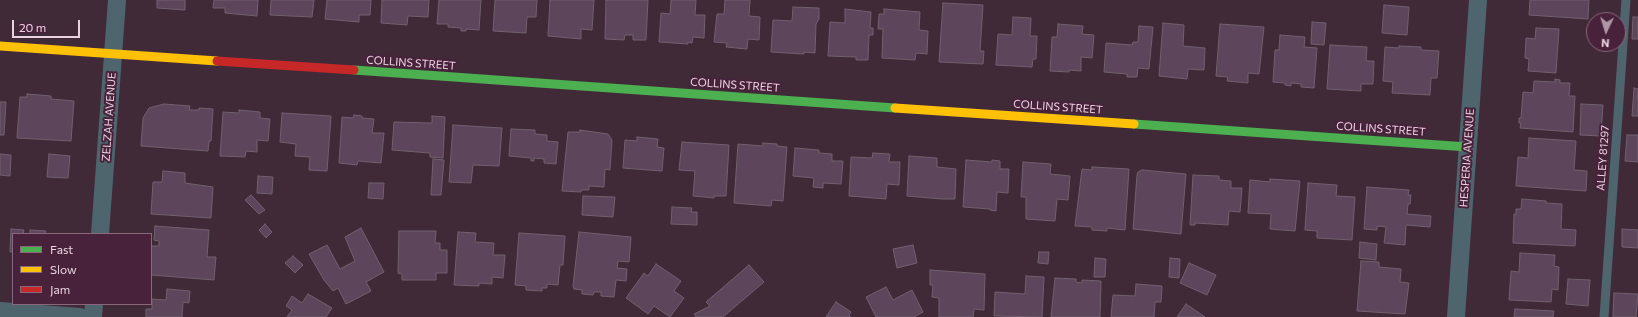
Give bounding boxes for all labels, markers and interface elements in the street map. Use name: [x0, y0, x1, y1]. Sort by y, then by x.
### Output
scale bar: [14, 12, 82, 38]
north arrow: [1586, 12, 1626, 52]
text: 20 m: [19, 20, 46, 34]
text: N: [1601, 37, 1610, 50]
street label: COLLINS STREET: [366, 53, 456, 73]
street label: ZELZAH AVENUE: [99, 72, 119, 162]
street label: COLLINS STREET: [690, 75, 780, 95]
street label: COLLINS STREET: [1013, 97, 1103, 117]
street label: HESPERIA AVENUE: [1457, 108, 1477, 208]
street label: COLLINS STREET: [1336, 119, 1426, 139]
street label: ALLEY 81297: [1594, 125, 1612, 191]
legend: [12, 233, 152, 305]
text: Fast: [50, 242, 73, 256]
text: Slow: [50, 262, 77, 276]
text: Jam: [50, 282, 70, 296]

